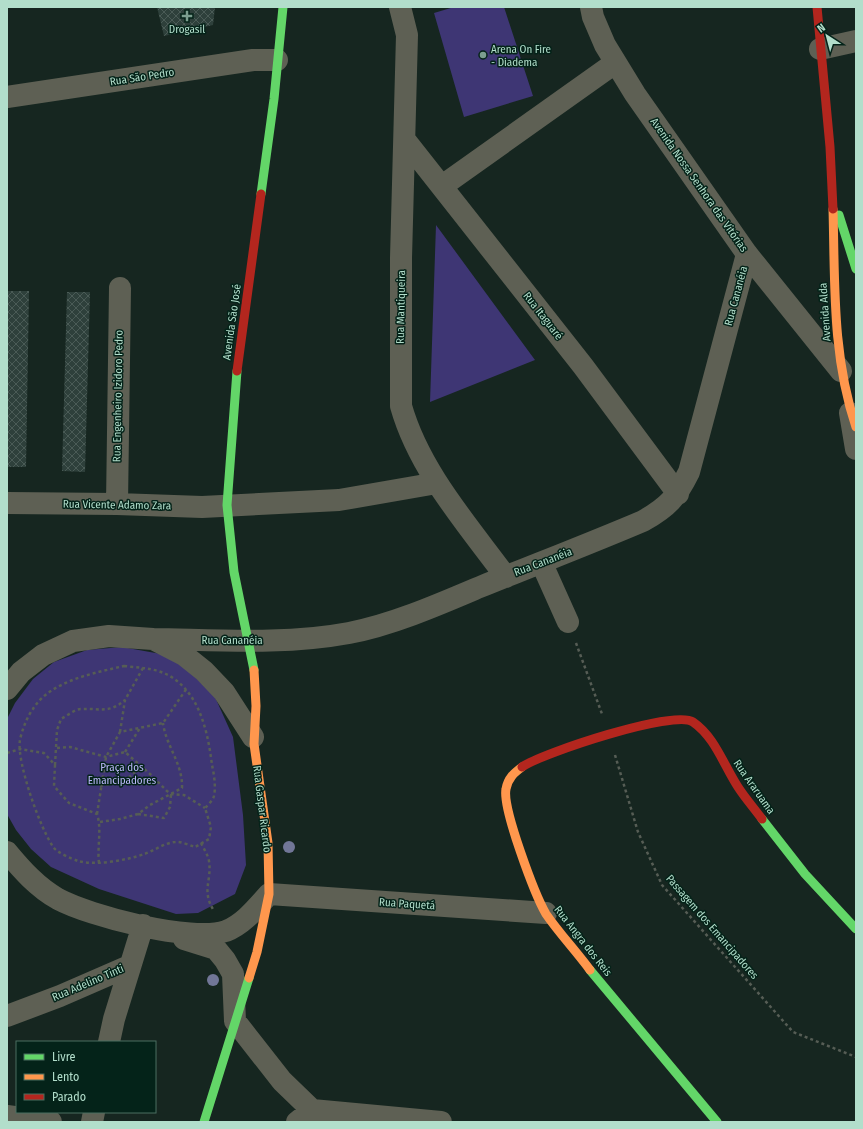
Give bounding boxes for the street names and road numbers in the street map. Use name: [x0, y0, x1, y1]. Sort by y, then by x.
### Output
street label: Rua São Pedro: [109, 65, 175, 89]
street label: Avenida Nossa Senhora das Vitórias: [648, 115, 751, 255]
street label: Rua Cananéia: [722, 265, 750, 327]
street label: Rua Mantiqueira: [394, 270, 408, 344]
street label: Avenida Alda: [816, 282, 834, 342]
street label: Avenida São José: [220, 283, 244, 361]
street label: Rua Itaguaré: [520, 290, 566, 342]
street label: Rua Engenheiro Izidoro Pedro: [110, 330, 126, 462]
street label: Rua Vicente Adamo Zara: [63, 498, 171, 512]
street label: Rua Cananéia: [512, 545, 574, 579]
street label: Rua Cananéia: [201, 634, 263, 647]
street label: Rua Araruama: [731, 757, 777, 817]
street label: Rua Gaspar Ricardo: [250, 765, 274, 853]
street label: Passagem dos Emancipadores: [663, 872, 761, 982]
street label: Rua Paquetá: [378, 896, 436, 912]
street label: Rua Angra dos Reis: [552, 903, 615, 979]
street label: Rua Adelino Tinti: [50, 962, 126, 1004]

